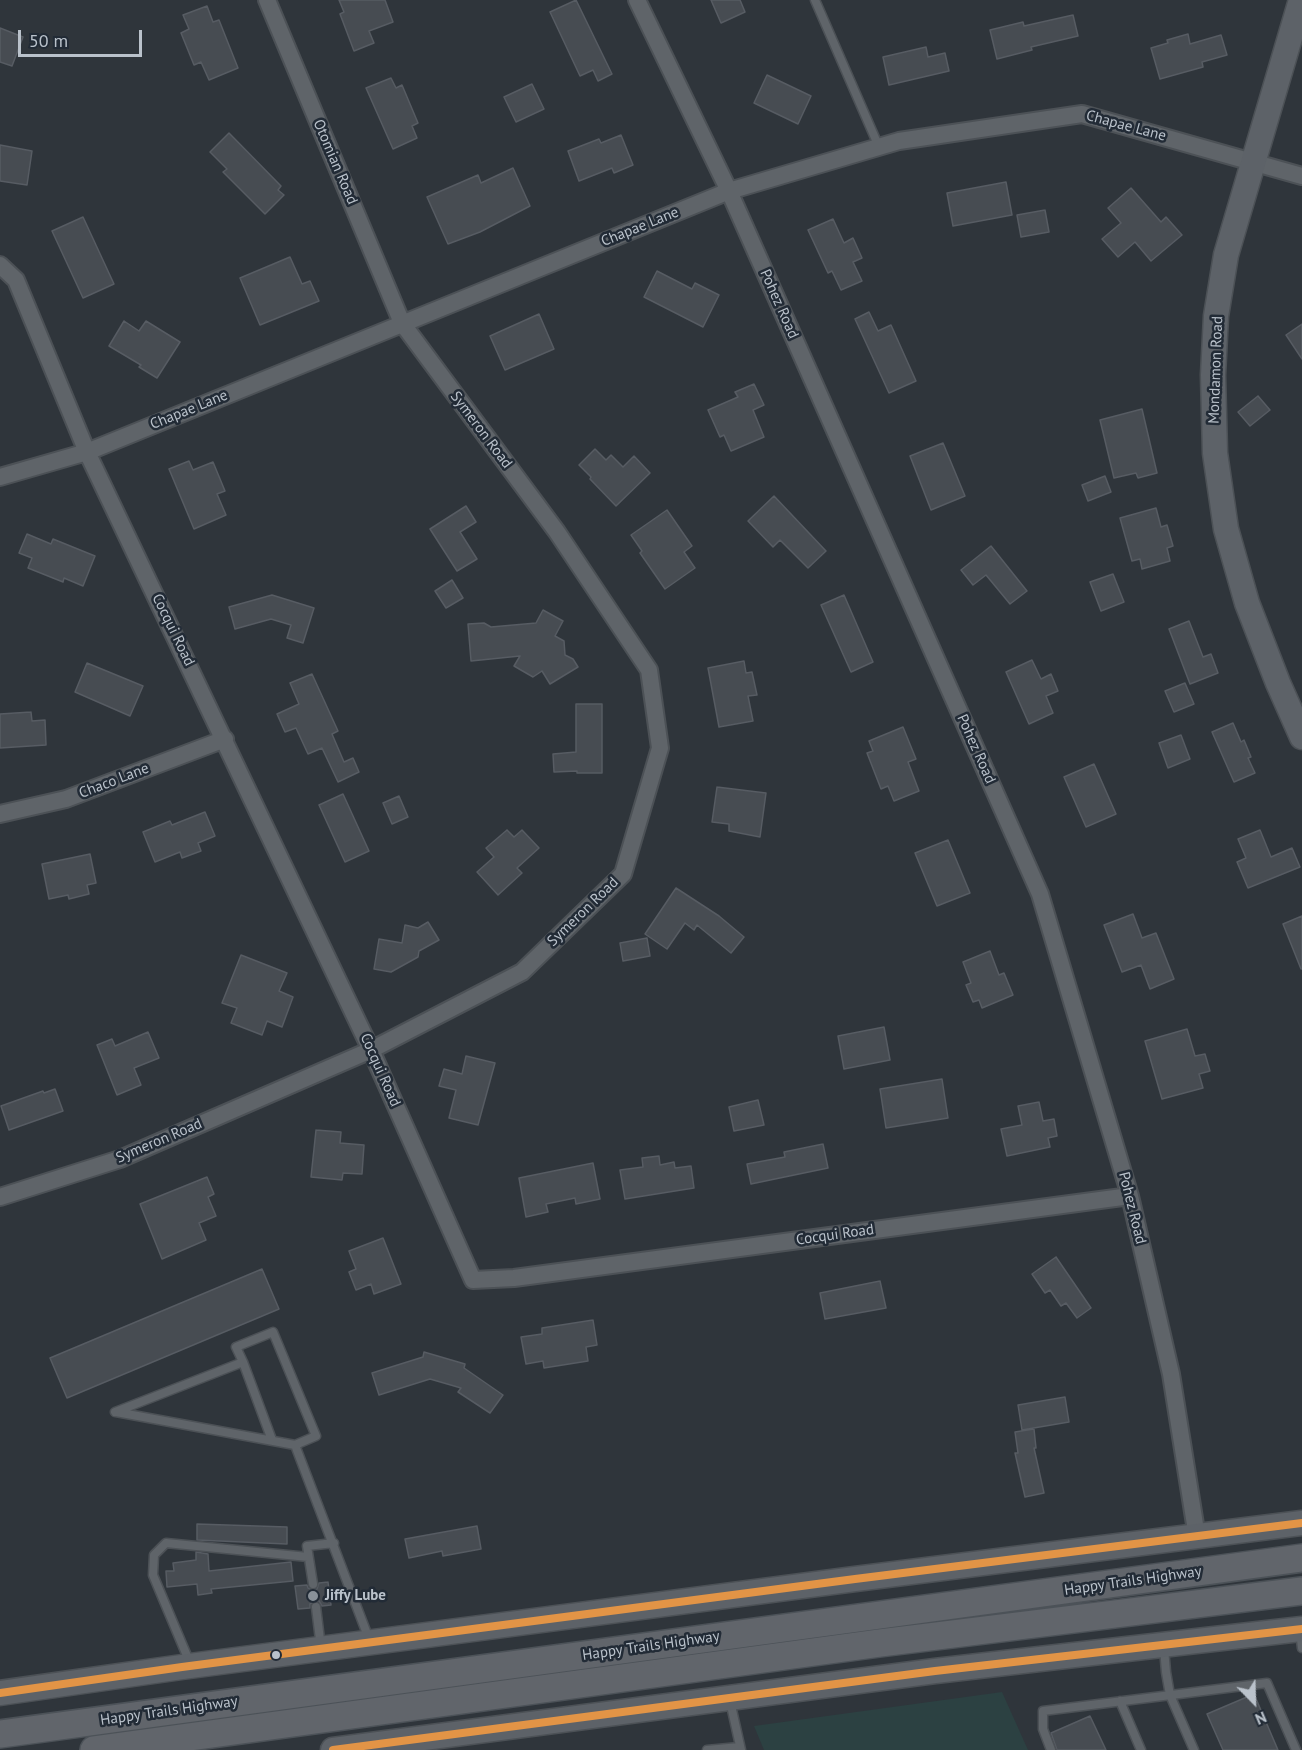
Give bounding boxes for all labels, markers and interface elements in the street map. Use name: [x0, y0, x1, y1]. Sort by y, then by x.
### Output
scale bar: [21, 18, 146, 56]
text: 50 m: [29, 29, 68, 52]
street label: Chapae Lane: [1084, 107, 1168, 145]
street label: Otomian Road: [309, 117, 361, 207]
street label: Chapae Lane: [599, 203, 681, 251]
street label: Pohez Road: [756, 267, 802, 341]
street label: Mondamon Road: [1205, 316, 1227, 424]
street label: Chapae Lane: [148, 386, 230, 434]
street label: Symeron Road: [446, 388, 516, 472]
street label: Cocqui Road: [148, 591, 198, 669]
street label: Pohez Road: [953, 712, 999, 786]
street label: Chaco Lane: [77, 759, 151, 803]
street label: Symeron Road: [544, 874, 622, 950]
street label: Cocqui Road: [356, 1031, 404, 1109]
street label: Symeron Road: [113, 1115, 205, 1167]
street label: Pohez Road: [1114, 1170, 1150, 1246]
street label: Cocqui Road: [795, 1221, 875, 1249]
street label: Happy Trails Highway: [1063, 1562, 1203, 1600]
place label: Jiffy Lube: [325, 1587, 386, 1605]
marker: Jiffy Lube: [306, 1589, 320, 1603]
street label: Happy Trails Highway: [581, 1627, 721, 1665]
unlabelled marker: [270, 1649, 282, 1661]
north arrow: [1224, 1672, 1284, 1732]
street label: Happy Trails Highway: [99, 1692, 239, 1730]
text: N: [1252, 1707, 1270, 1730]

